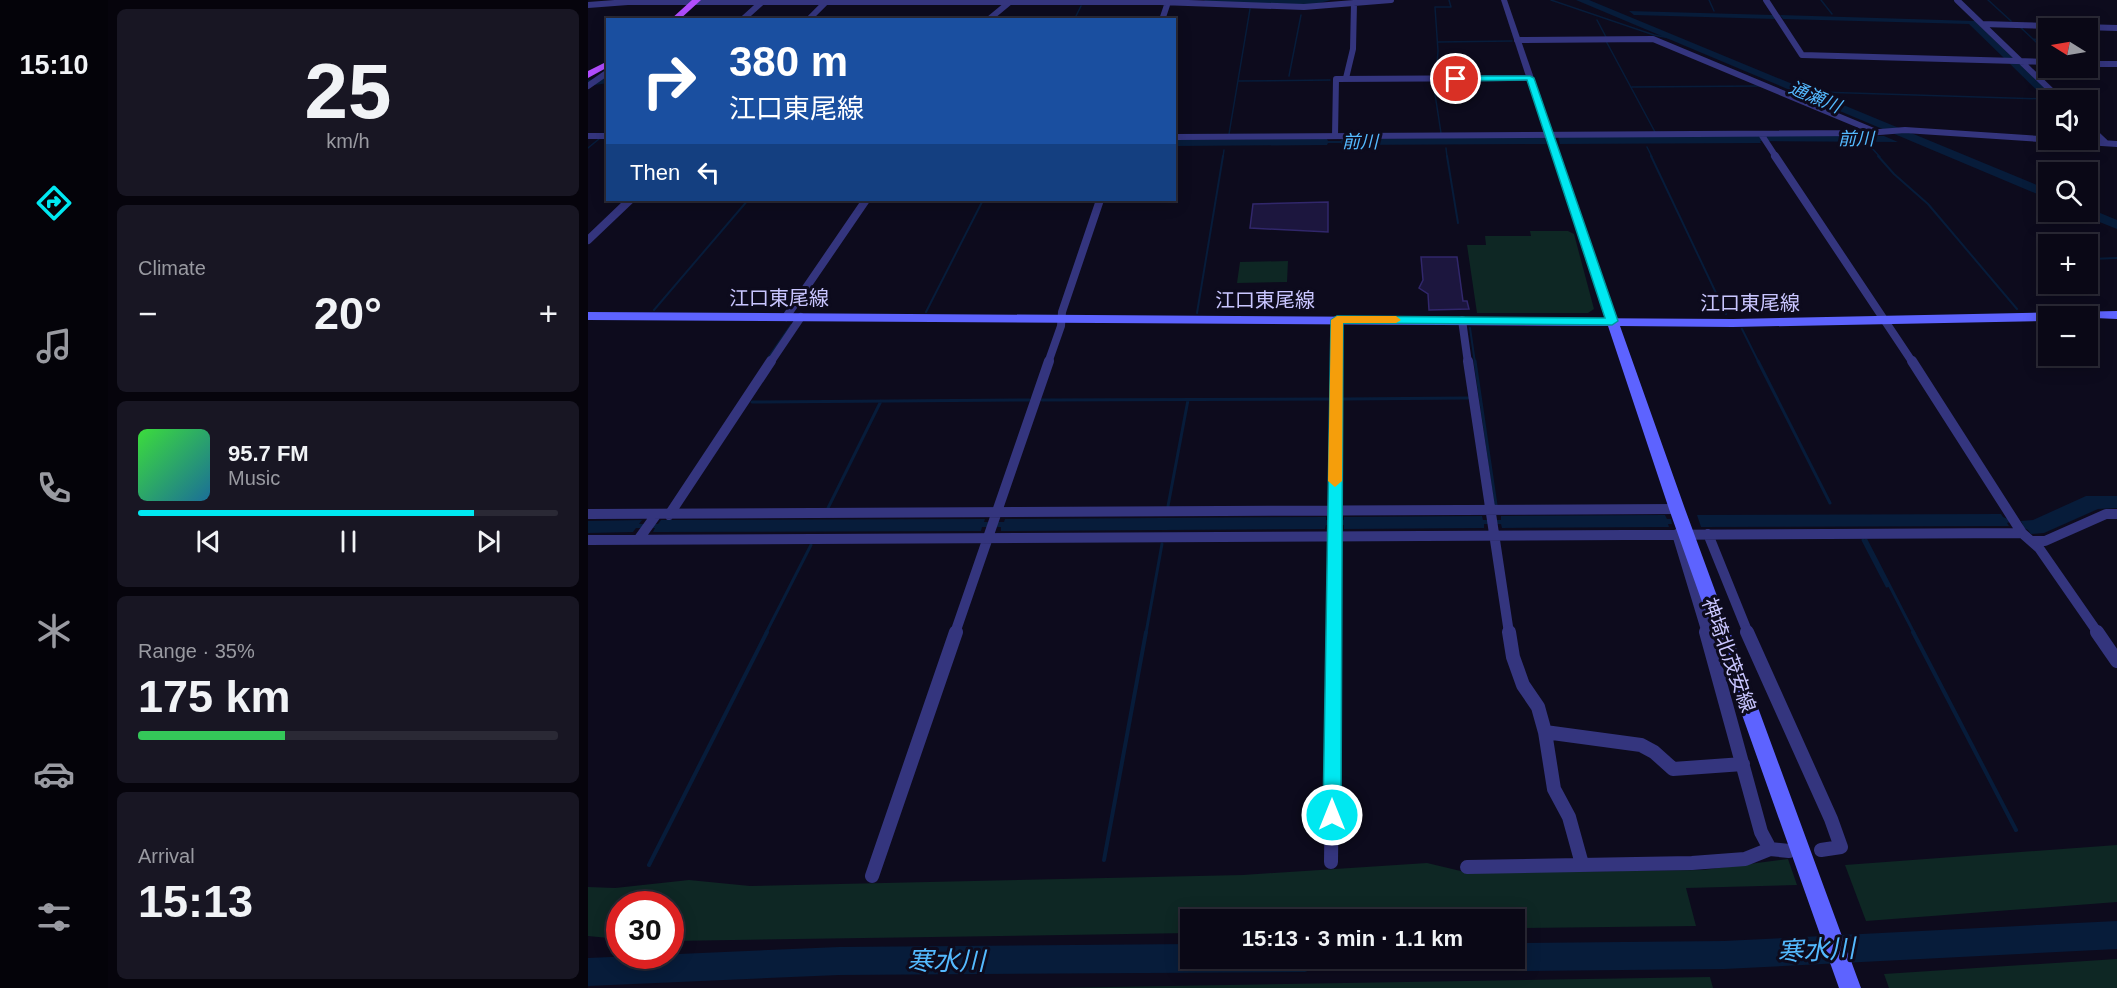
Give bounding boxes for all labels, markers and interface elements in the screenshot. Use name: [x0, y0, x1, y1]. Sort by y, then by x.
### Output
north arrow: [2038, 18, 2098, 78]
map controls: [2038, 18, 2098, 366]
text: 380 m: [729, 38, 848, 85]
icon: right: [630, 42, 708, 120]
text: 25: [305, 47, 391, 135]
text: 15:10: [19, 50, 89, 80]
pin: [1430, 53, 1481, 104]
icon: arrive: [1439, 62, 1472, 95]
water label: 通瀬川: [1786, 77, 1846, 118]
button: sound: [2038, 90, 2098, 150]
text: 江口東尾線: [729, 94, 864, 124]
water label: 前川: [1838, 129, 1876, 149]
text: km/h: [326, 130, 370, 152]
water label: 前川: [1342, 132, 1380, 152]
icon: left: [692, 156, 725, 189]
text: Then: [630, 160, 680, 185]
button: search: [2038, 162, 2098, 222]
icon: directions: [33, 182, 75, 224]
button: +: [2038, 234, 2098, 294]
text: Climate: [138, 257, 206, 279]
street label: 江口東尾線: [729, 287, 829, 309]
text: 20°: [314, 288, 382, 339]
street label: 江口東尾線: [1215, 289, 1315, 311]
street label: 江口東尾線: [1700, 292, 1800, 314]
text: −: [138, 295, 157, 332]
text: +: [539, 295, 558, 332]
button: −: [2038, 306, 2098, 366]
icon: music: [33, 325, 75, 367]
text: 95.7 FM: [228, 441, 309, 466]
icon: phone: [33, 467, 75, 509]
text: Music: [228, 467, 280, 489]
icon: previous: [192, 525, 225, 558]
icon: pause: [332, 525, 365, 558]
icon: next: [472, 525, 505, 558]
street label: 神埼北茂安線: [1698, 595, 1760, 715]
icon: climate: [33, 610, 75, 652]
text: Range · 35%: [138, 640, 255, 662]
text: 175 km: [138, 671, 291, 722]
icon: car: [33, 753, 75, 795]
position arrow: [1300, 783, 1364, 847]
text: Arrival: [138, 845, 195, 867]
text: 15:13: [138, 876, 253, 927]
speed limit sign: 30: [606, 891, 684, 969]
icon: filters: [33, 896, 75, 938]
text: 15:13 · 3 min · 1.1 km: [1242, 926, 1463, 951]
water label: 寒水川: [1776, 933, 1859, 967]
water label: 寒水川: [907, 946, 988, 976]

